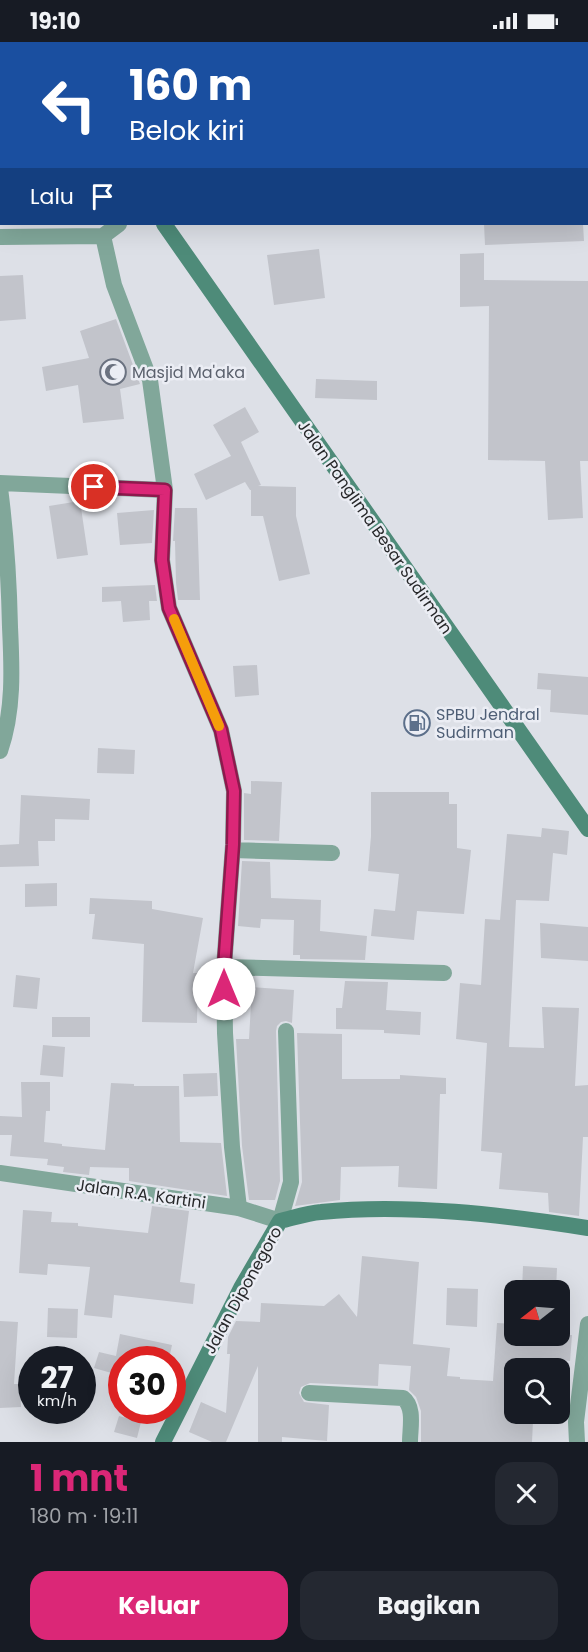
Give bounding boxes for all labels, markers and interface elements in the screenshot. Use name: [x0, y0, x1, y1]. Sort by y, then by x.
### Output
text: 19:10: [30, 6, 81, 37]
text: 160 m: [129, 56, 252, 115]
icon: left: [30, 66, 108, 144]
text: Belok kiri: [129, 112, 245, 149]
icon: arrive: [86, 180, 119, 213]
text: Lalu: [30, 181, 74, 212]
mosque icon: Masjid Ma'aka: [98, 357, 128, 387]
place label: Masjid Ma'aka: [132, 361, 245, 384]
street label: Jalan Panglima Besar Sudirman: [292, 415, 458, 639]
pin: [68, 461, 119, 512]
icon: arrive: [77, 470, 110, 503]
place label: SPBU Jendral Sudirman: [436, 703, 540, 744]
fuel station icon: SPBU Jendral Sudirman: [402, 708, 432, 738]
position arrow: [192, 957, 256, 1021]
street label: Jalan R.A. Kartini: [75, 1174, 207, 1214]
street label: Jalan Diponegoro: [198, 1222, 288, 1358]
north arrow: [504, 1280, 570, 1346]
map controls: [504, 1280, 570, 1424]
speed limit sign: 30: [108, 1346, 186, 1424]
text: 27: [40, 1356, 74, 1399]
button: search: [504, 1358, 570, 1424]
text: km/h: [37, 1390, 77, 1411]
text: 1 mnt: [30, 1453, 128, 1504]
button: close: [495, 1462, 558, 1525]
text: 180 m · 19:11: [30, 1502, 139, 1530]
button: Keluar: [30, 1571, 288, 1640]
button: Bagikan: [300, 1571, 558, 1640]

